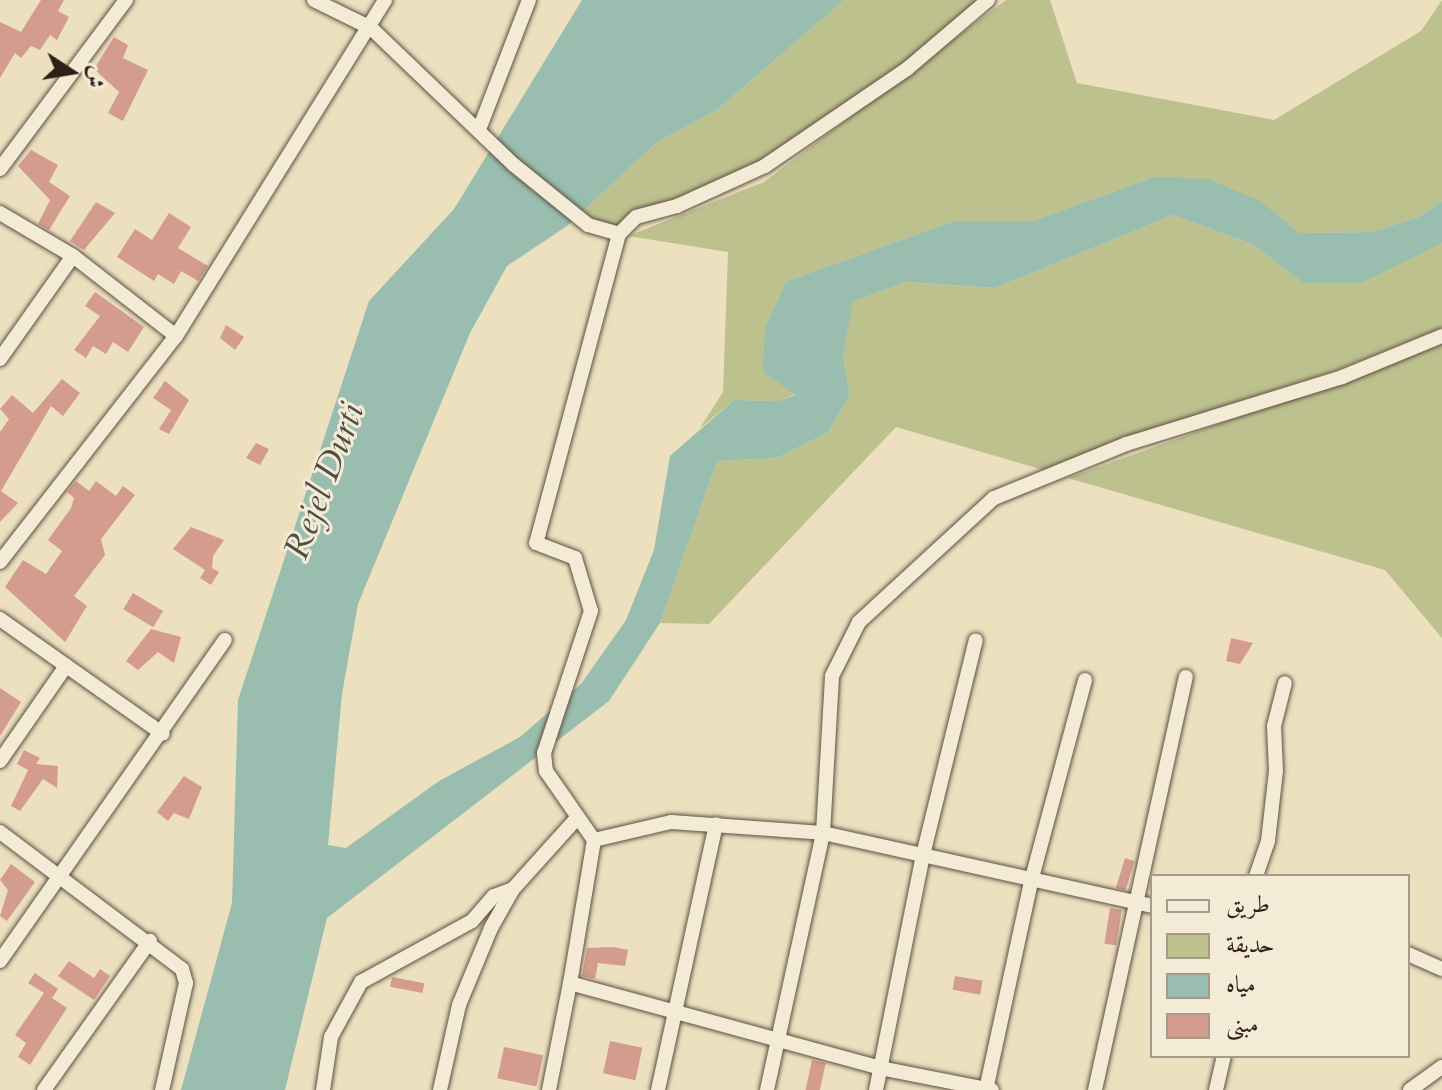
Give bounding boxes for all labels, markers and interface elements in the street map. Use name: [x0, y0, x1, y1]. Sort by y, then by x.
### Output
north arrow: [32, 32, 112, 112]
text: ش: [79, 63, 112, 91]
water label: Rejel Durti: [275, 397, 373, 565]
legend: [1150, 874, 1410, 1058]
text: طريق: [1226, 888, 1270, 921]
text: حديقة: [1226, 928, 1275, 961]
text: مياه: [1226, 968, 1256, 1001]
text: مبنى: [1226, 1008, 1259, 1041]

